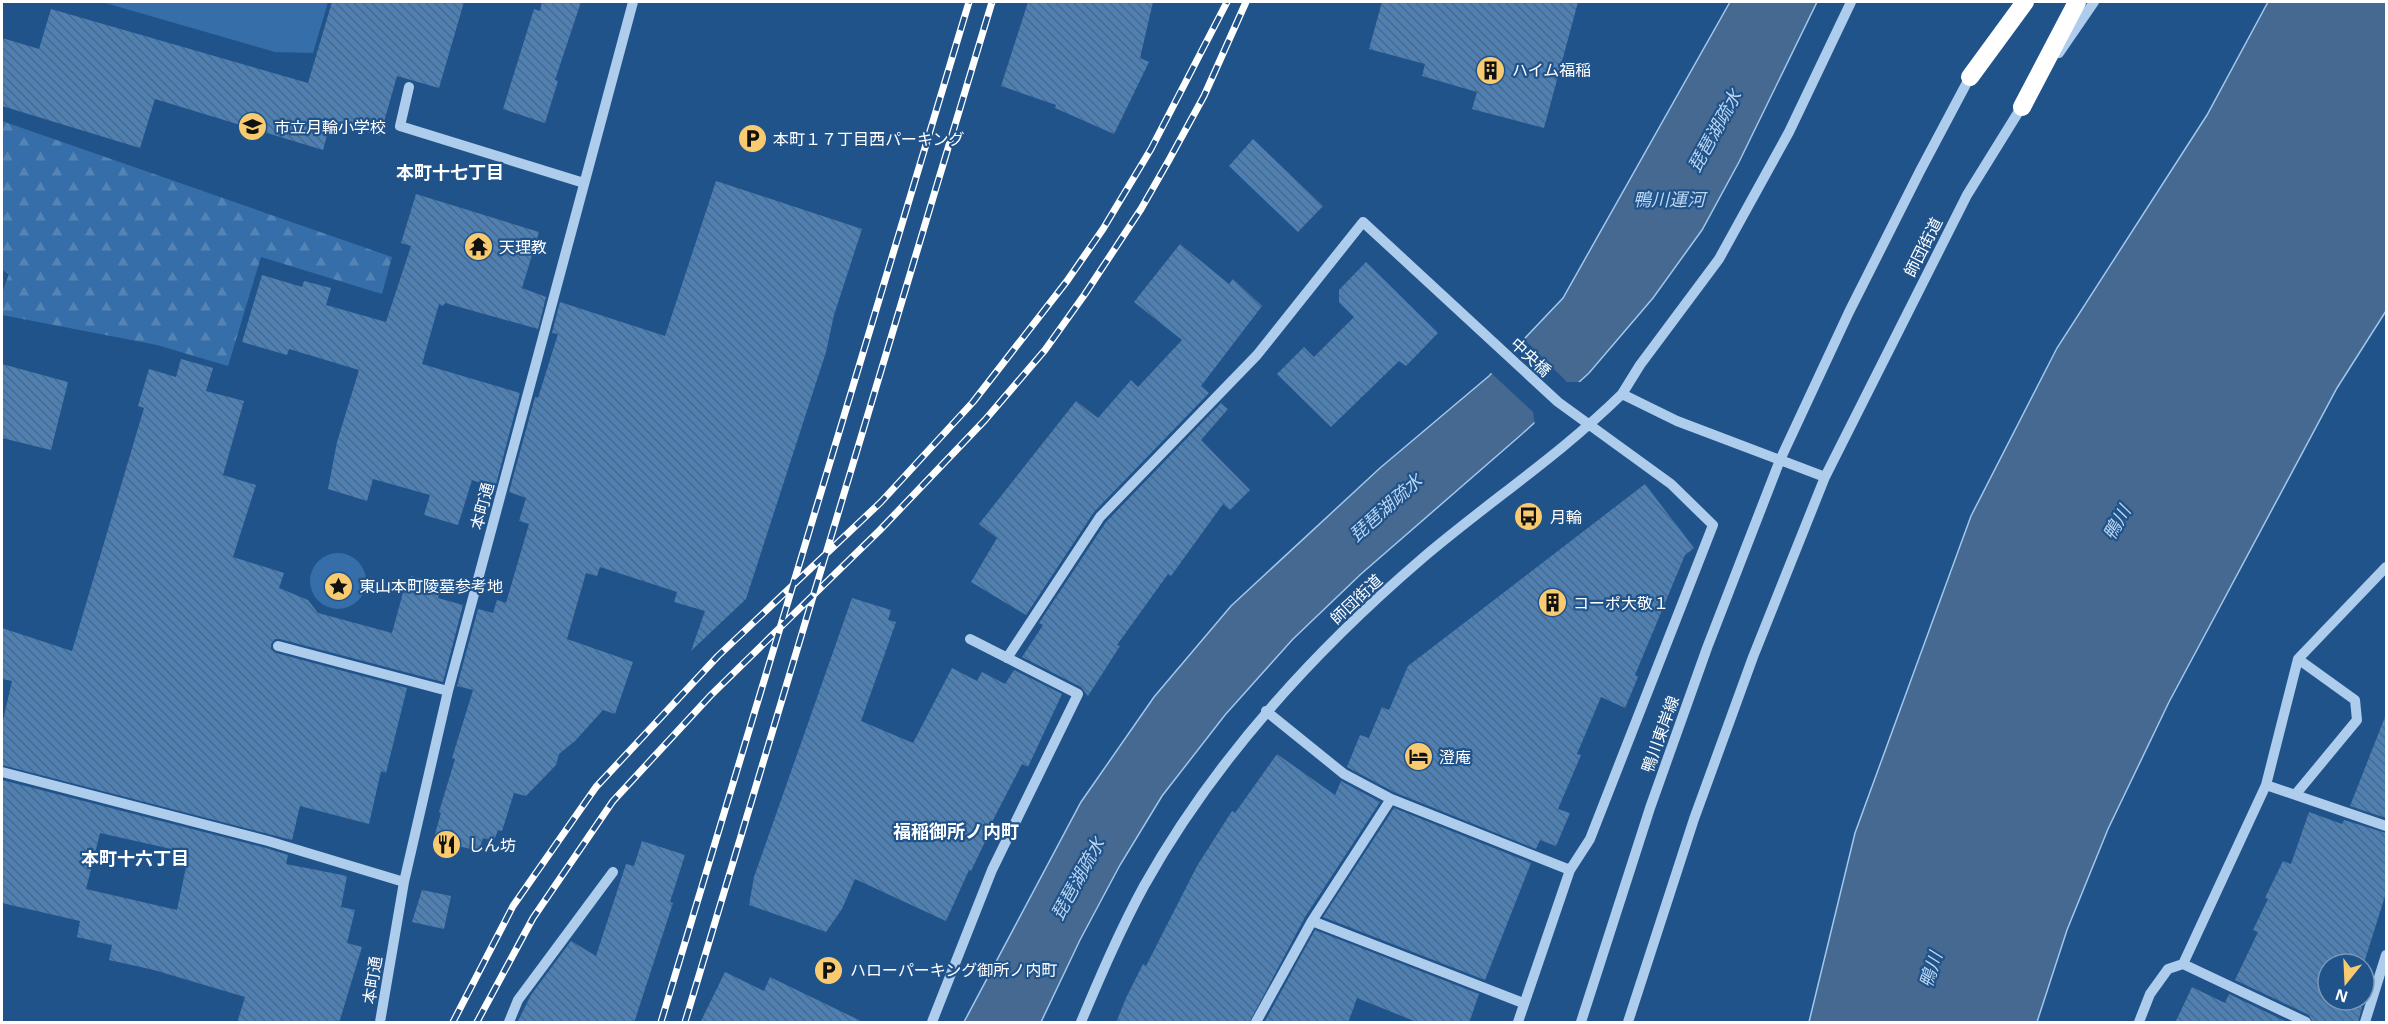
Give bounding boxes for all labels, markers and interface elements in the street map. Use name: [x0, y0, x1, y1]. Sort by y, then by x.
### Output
building icon: ハイム福稲: [1475, 54, 1507, 86]
place label: ハイム福稲: [1512, 62, 1591, 79]
water label: 琵琶湖疏水: [1684, 85, 1747, 175]
school or university icon: 市立月輪小学校: [237, 111, 269, 143]
place label: 市立月輪小学校: [274, 119, 386, 136]
parking icon: 本町１７丁目西パーキング: [736, 123, 768, 155]
place label: 本町１７丁目西パーキング: [773, 131, 965, 148]
district label: 本町十七丁目: [396, 163, 504, 183]
water label: 鴨川運河: [1633, 190, 1708, 210]
street label: 師団街道: [1901, 215, 1946, 280]
temple icon: 天理教: [462, 231, 494, 263]
place label: 天理教: [499, 239, 547, 256]
street label: 中央橋: [1507, 335, 1554, 380]
water label: 琵琶湖疏水: [1346, 469, 1428, 546]
street label: 本町通: [468, 481, 497, 532]
bus stop icon: 月輪: [1513, 501, 1545, 533]
water label: 鴨川: [2099, 501, 2136, 544]
place label: 月輪: [1550, 509, 1582, 526]
place icon: 東山本町陵墓参考地: [322, 570, 354, 602]
street label: 師団街道: [1327, 571, 1386, 627]
place label: 東山本町陵墓参考地: [359, 578, 503, 595]
building icon: コーポ大敬１: [1536, 587, 1568, 619]
place label: コーポ大敬１: [1573, 595, 1669, 612]
street label: 鴨川東岸線: [1639, 694, 1682, 775]
hotel icon: 澄庵: [1402, 741, 1434, 773]
place label: 澄庵: [1439, 749, 1471, 766]
district label: 福稲御所ノ内町: [893, 822, 1019, 842]
restaurant icon: しん坊: [431, 829, 463, 861]
water label: 琵琶湖疏水: [1047, 833, 1110, 923]
place label: しん坊: [468, 837, 516, 854]
district label: 本町十六丁目: [81, 849, 189, 869]
water label: 鴨川: [1916, 948, 1947, 990]
north arrow: [2316, 952, 2376, 1012]
parking icon: ハローパーキング御所ノ内町: [813, 954, 845, 986]
street label: 本町通: [360, 955, 385, 1005]
place label: ハローパーキング御所ノ内町: [850, 962, 1057, 979]
text: N: [2333, 986, 2350, 1006]

